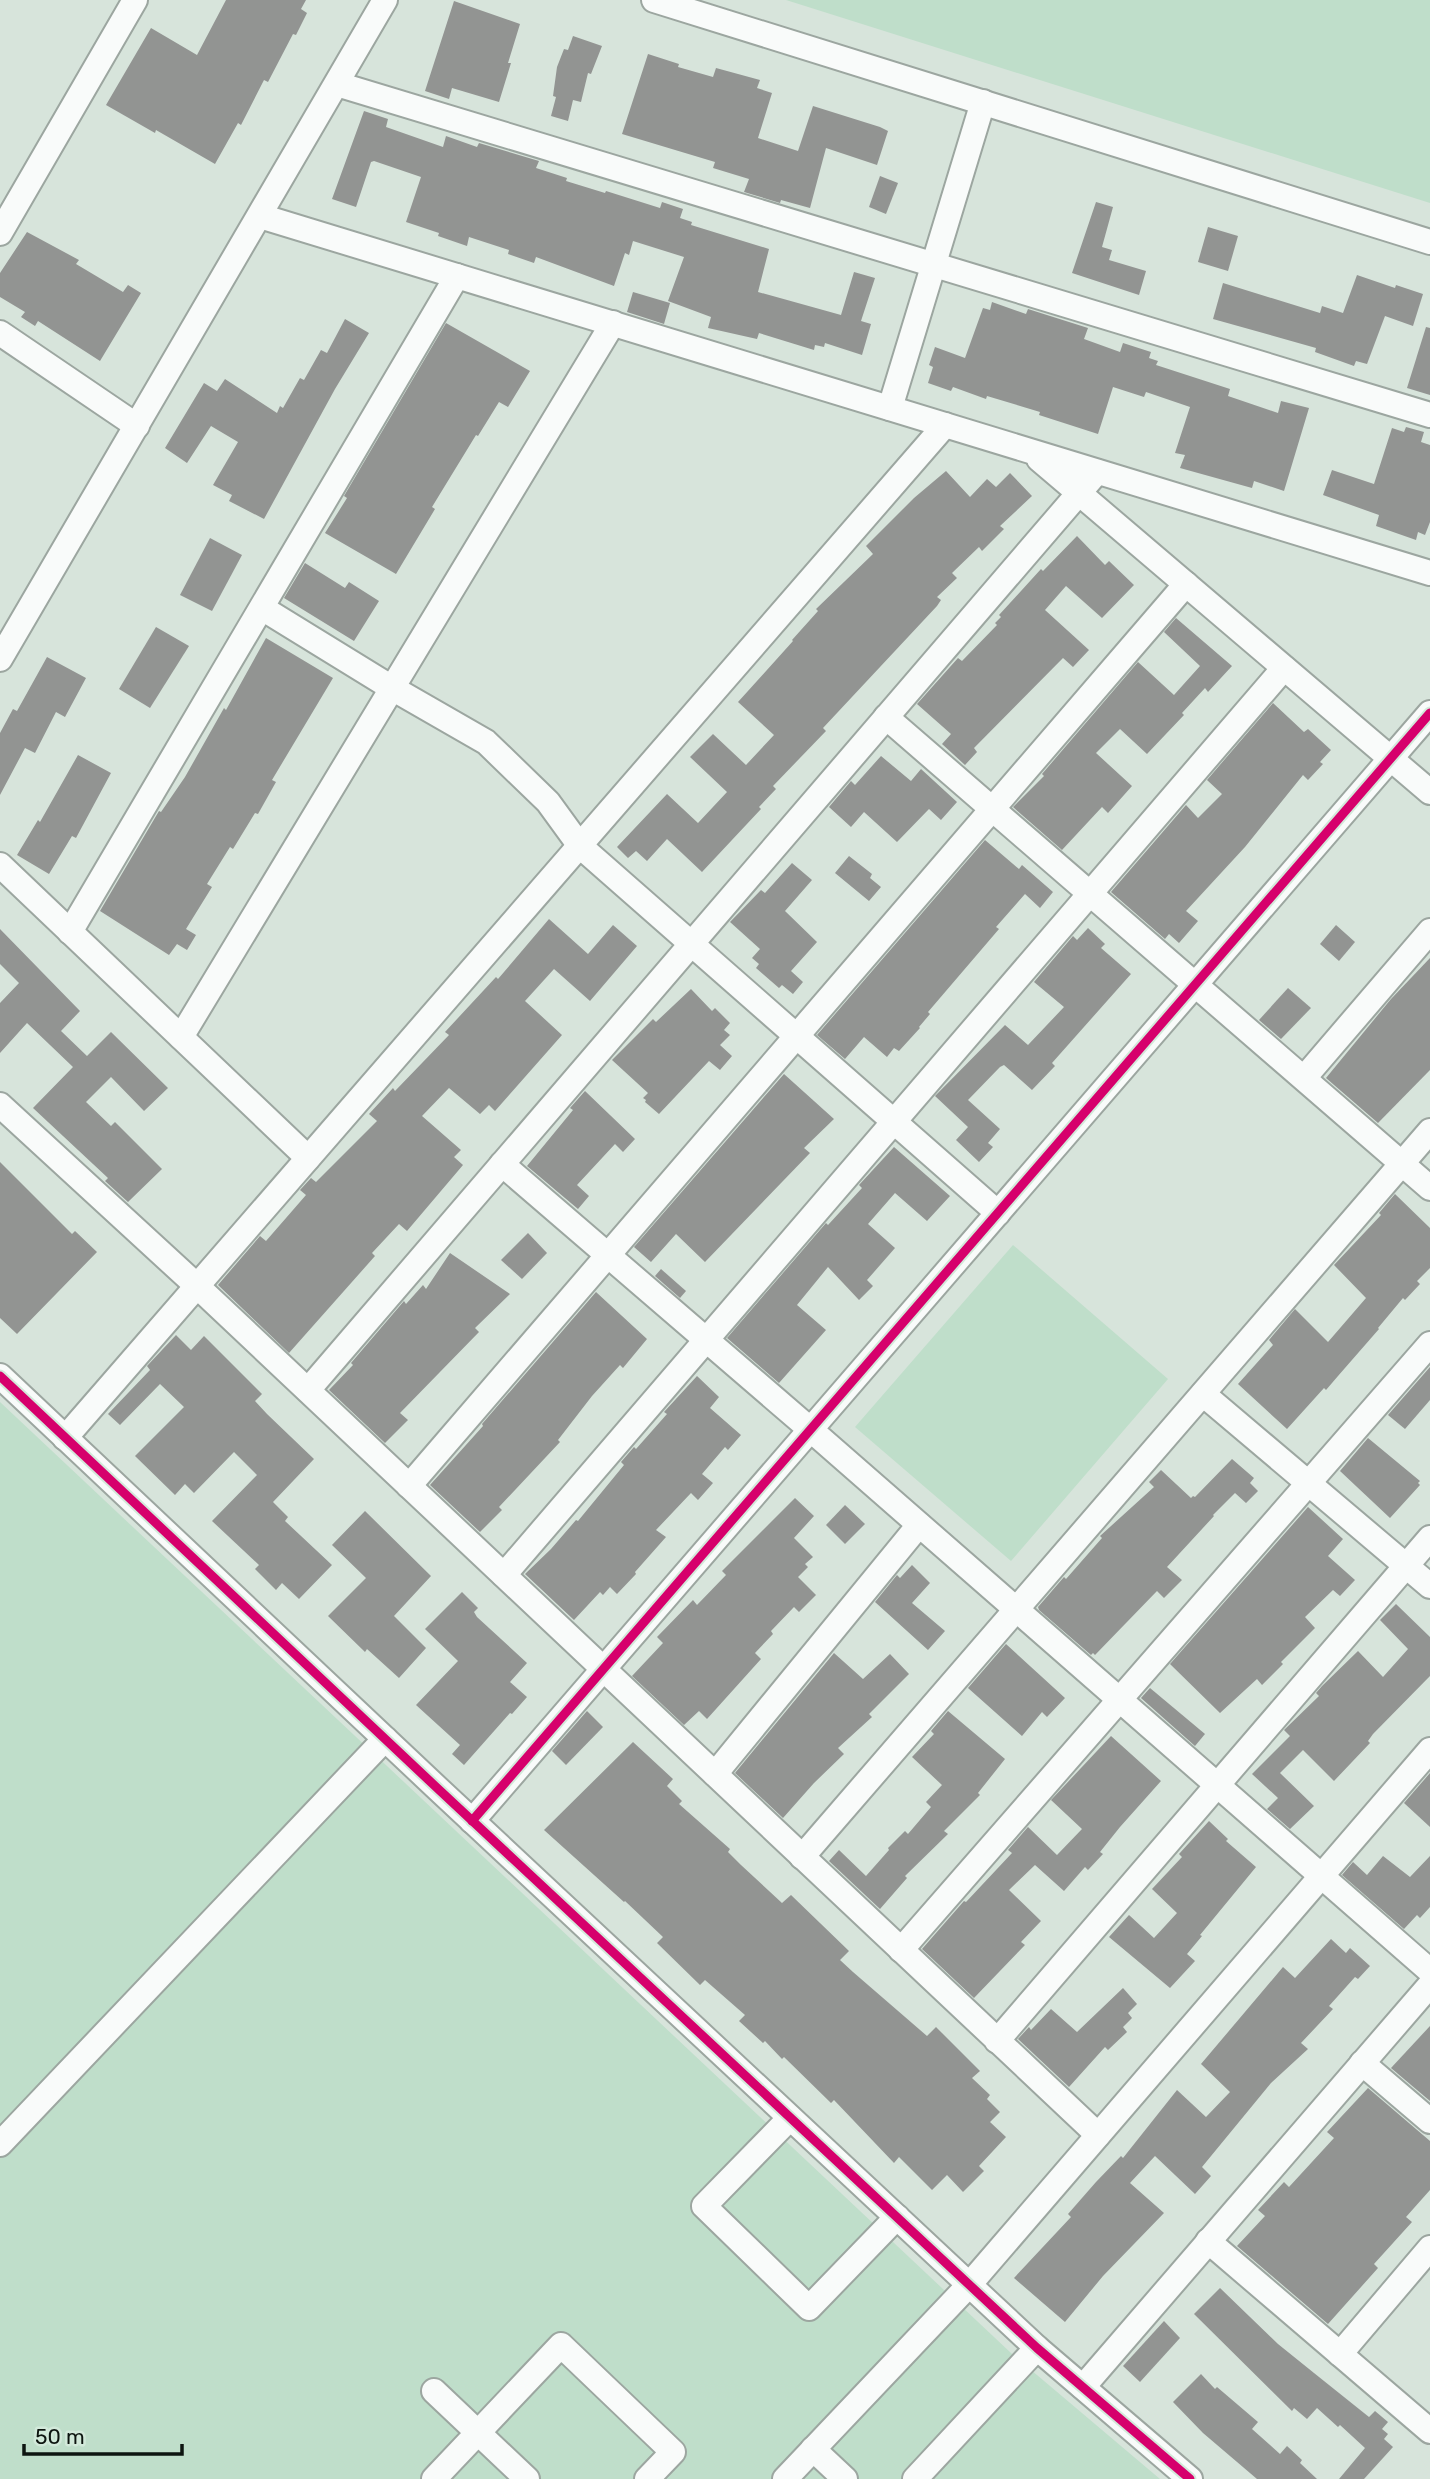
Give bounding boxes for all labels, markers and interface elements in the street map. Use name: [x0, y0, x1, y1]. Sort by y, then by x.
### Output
scale bar: [24, 2412, 182, 2456]
text: 50 m: [35, 2424, 85, 2449]

